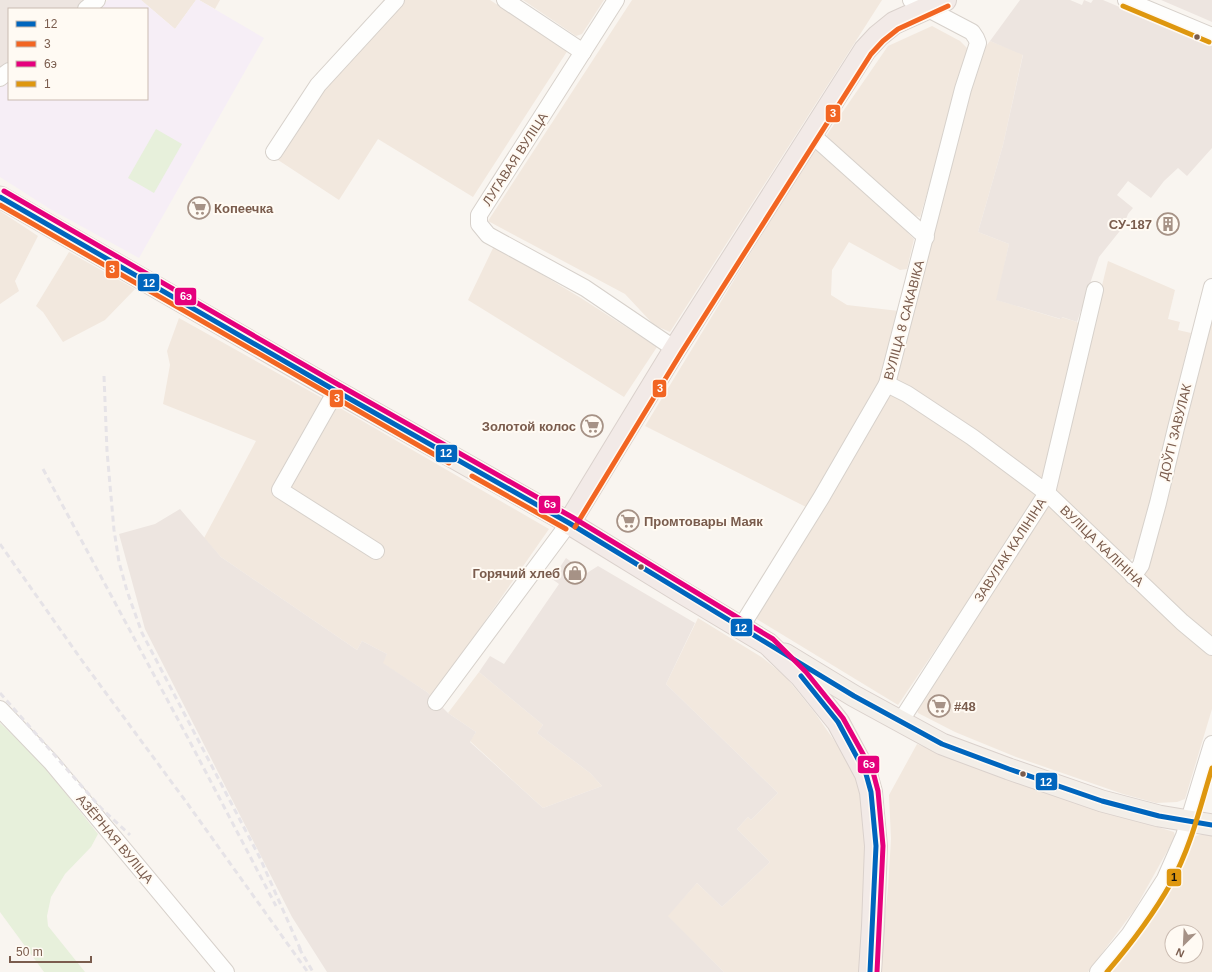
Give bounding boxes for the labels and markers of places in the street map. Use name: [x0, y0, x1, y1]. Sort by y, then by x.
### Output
unlabelled marker: [1192, 32, 1202, 42]
supermarket icon: Копеечка: [186, 195, 212, 221]
place label: Копеечка: [214, 201, 274, 216]
building icon: СУ-187: [1155, 211, 1181, 237]
place label: СУ-187: [1109, 217, 1152, 232]
supermarket icon: Золотой колос: [579, 413, 605, 439]
place label: Золотой колос: [482, 419, 576, 434]
supermarket icon: Промтовары Маяк: [615, 508, 641, 534]
place label: Промтовары Маяк: [644, 514, 763, 529]
shop icon: Горячий хлеб: [562, 560, 588, 586]
unlabelled marker: [636, 562, 646, 572]
place label: Горячий хлеб: [472, 566, 560, 581]
supermarket icon: #48: [926, 693, 952, 719]
place label: #48: [954, 699, 976, 714]
unlabelled marker: [1018, 769, 1028, 779]

